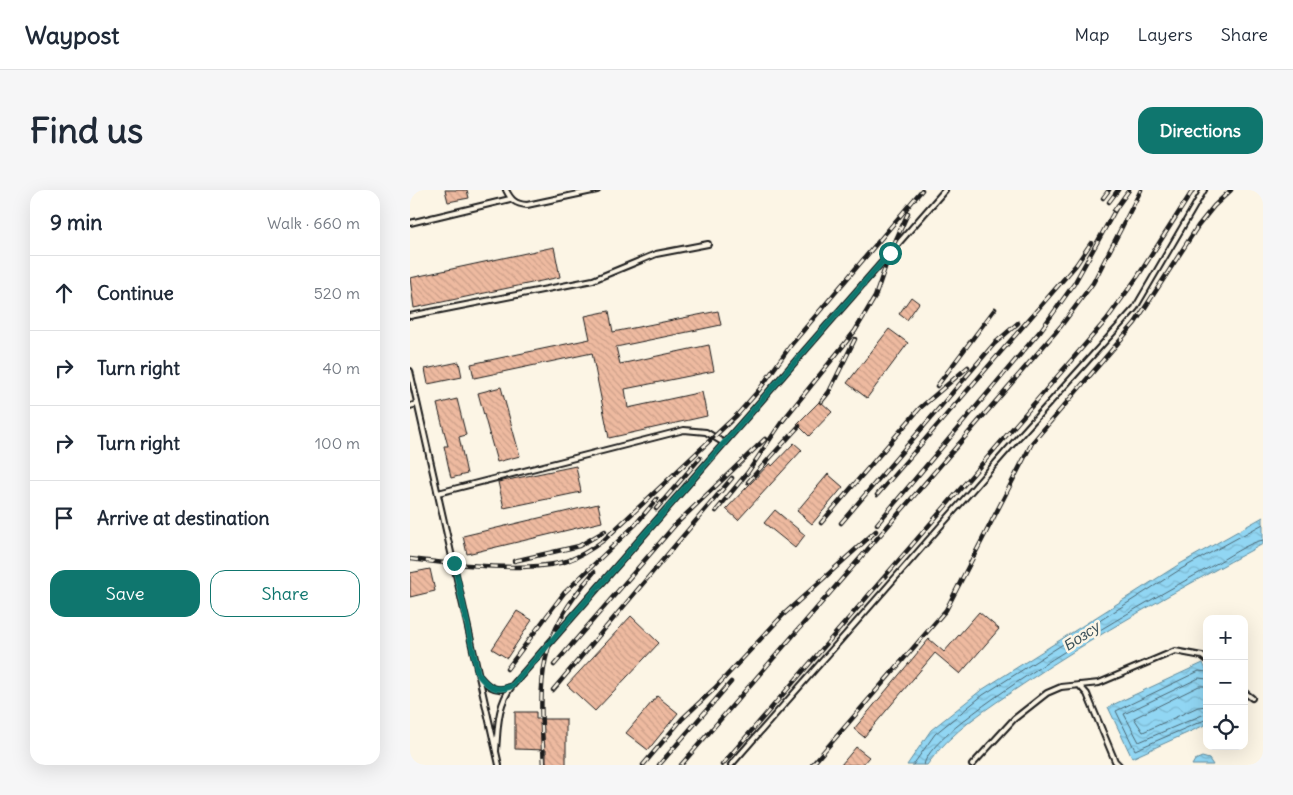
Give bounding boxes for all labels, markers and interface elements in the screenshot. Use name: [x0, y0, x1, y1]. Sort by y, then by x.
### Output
text: Waypost: [25, 20, 119, 50]
text: Map: [1074, 23, 1109, 46]
text: Layers: [1137, 23, 1193, 46]
text: Share: [1221, 23, 1268, 46]
button: Directions: [1138, 107, 1263, 154]
text: Find us: [30, 108, 143, 152]
text: 9 min: [50, 209, 102, 236]
text: Walk · 660 m: [267, 213, 360, 233]
route start: [879, 242, 902, 265]
icon: ahead: [50, 279, 78, 307]
text: Continue: [97, 281, 174, 305]
text: 520 m: [314, 283, 360, 303]
icon: right: [50, 354, 78, 382]
text: Turn right: [97, 356, 180, 380]
text: 40 m: [322, 358, 360, 378]
icon: right: [50, 429, 78, 457]
text: Turn right: [97, 431, 180, 455]
text: 100 m: [315, 433, 360, 453]
icon: arrive: [50, 504, 78, 532]
text: Arrive at destination: [97, 506, 270, 530]
route end: [443, 552, 466, 575]
button: Save: [50, 570, 200, 617]
button: Share: [210, 570, 360, 617]
map controls: [1203, 615, 1248, 750]
button: +: [1203, 615, 1248, 660]
water label: Бозсу: [1060, 616, 1105, 654]
button: −: [1203, 660, 1248, 705]
button: locate: [1203, 705, 1248, 750]

